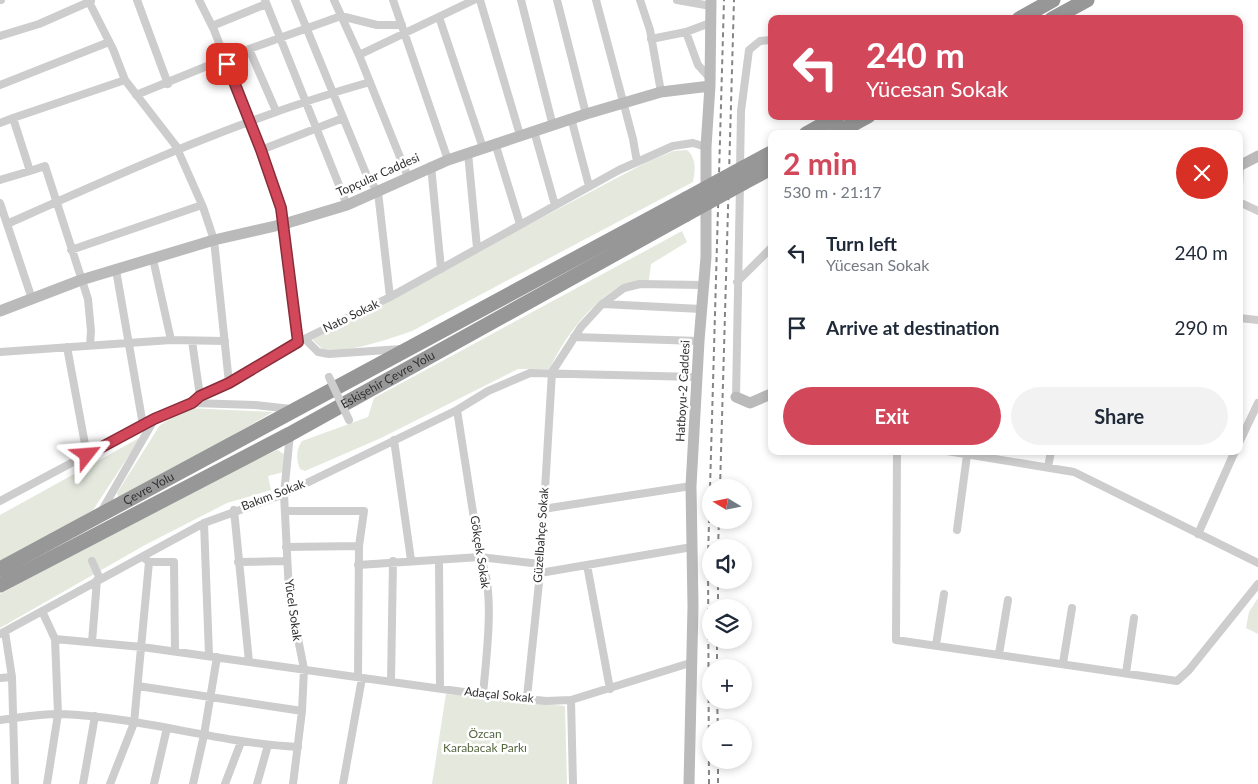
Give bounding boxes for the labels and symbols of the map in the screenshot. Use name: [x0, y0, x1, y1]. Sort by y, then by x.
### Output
pin: [206, 43, 248, 85]
street label: Topçular Caddesi: [334, 149, 422, 200]
street label: Nato Sokak: [320, 295, 382, 336]
street label: Hatboyu-2 Caddesi: [672, 340, 693, 442]
street label: Eskişehir Çevre Yolu: [338, 347, 437, 411]
position arrow: [60, 428, 112, 480]
street label: Çevre Yolu: [120, 468, 177, 508]
street label: Bakım Sokak: [239, 475, 308, 514]
north arrow: [702, 479, 752, 529]
street label: Güzelbahçe Sokak: [530, 486, 551, 583]
street label: Gökçek Sokak: [467, 514, 494, 590]
street label: Yücel Sokak: [282, 578, 305, 643]
street label: Adaçal Sokak: [464, 683, 535, 706]
park label: Özcan Karabacak Parkı: [443, 726, 527, 755]

